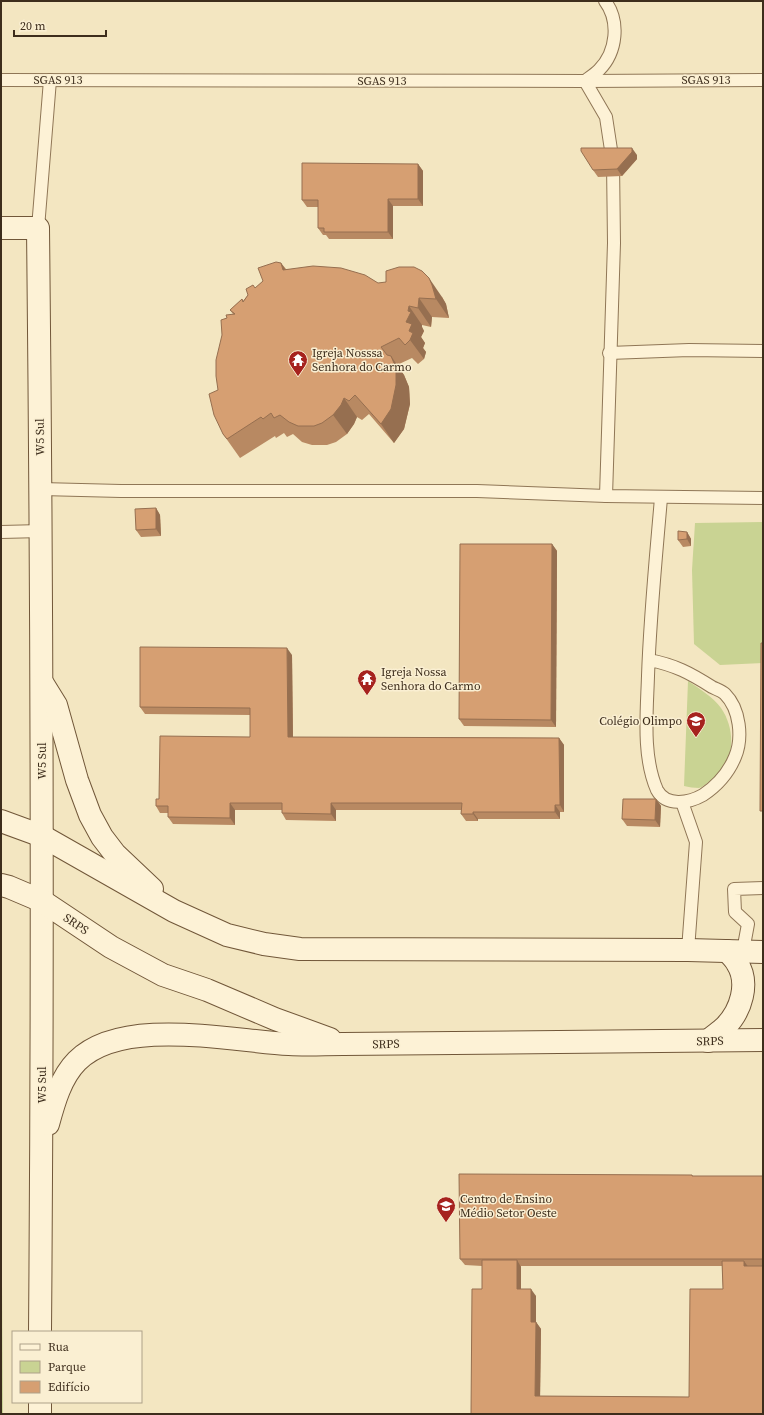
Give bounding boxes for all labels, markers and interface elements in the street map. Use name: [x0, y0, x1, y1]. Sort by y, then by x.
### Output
scale bar: [14, 12, 106, 38]
text: 20 m: [20, 18, 46, 34]
street label: SGAS 913: [33, 72, 83, 88]
street label: SGAS 913: [681, 72, 731, 88]
street label: SGAS 913: [357, 73, 407, 89]
place label: Igreja Nosssa Senhora do Carmo: [312, 345, 412, 375]
temple icon: Igreja Nosssa Senhora do Carmo: [287, 349, 309, 377]
street label: W5 Sul: [32, 418, 48, 456]
place label: Igreja Nossa Senhora do Carmo: [381, 664, 481, 694]
temple icon: Igreja Nossa Senhora do Carmo: [356, 668, 378, 696]
school or university icon: Colégio Olimpo: [685, 710, 707, 738]
place label: Colégio Olimpo: [599, 713, 682, 729]
street label: W5 Sul: [34, 742, 50, 779]
street label: SRPS: [60, 910, 92, 938]
street label: SRPS: [696, 1033, 724, 1049]
street label: SRPS: [372, 1036, 400, 1052]
street label: W5 Sul: [34, 1066, 50, 1103]
place label: Centro de Ensino Médio Setor Oeste: [460, 1191, 557, 1221]
school or university icon: Centro de Ensino Médio Setor Oeste: [435, 1195, 457, 1223]
legend: [12, 1331, 142, 1403]
text: Rua: [48, 1339, 70, 1355]
text: Parque: [48, 1359, 86, 1375]
text: Edifício: [48, 1379, 90, 1395]

